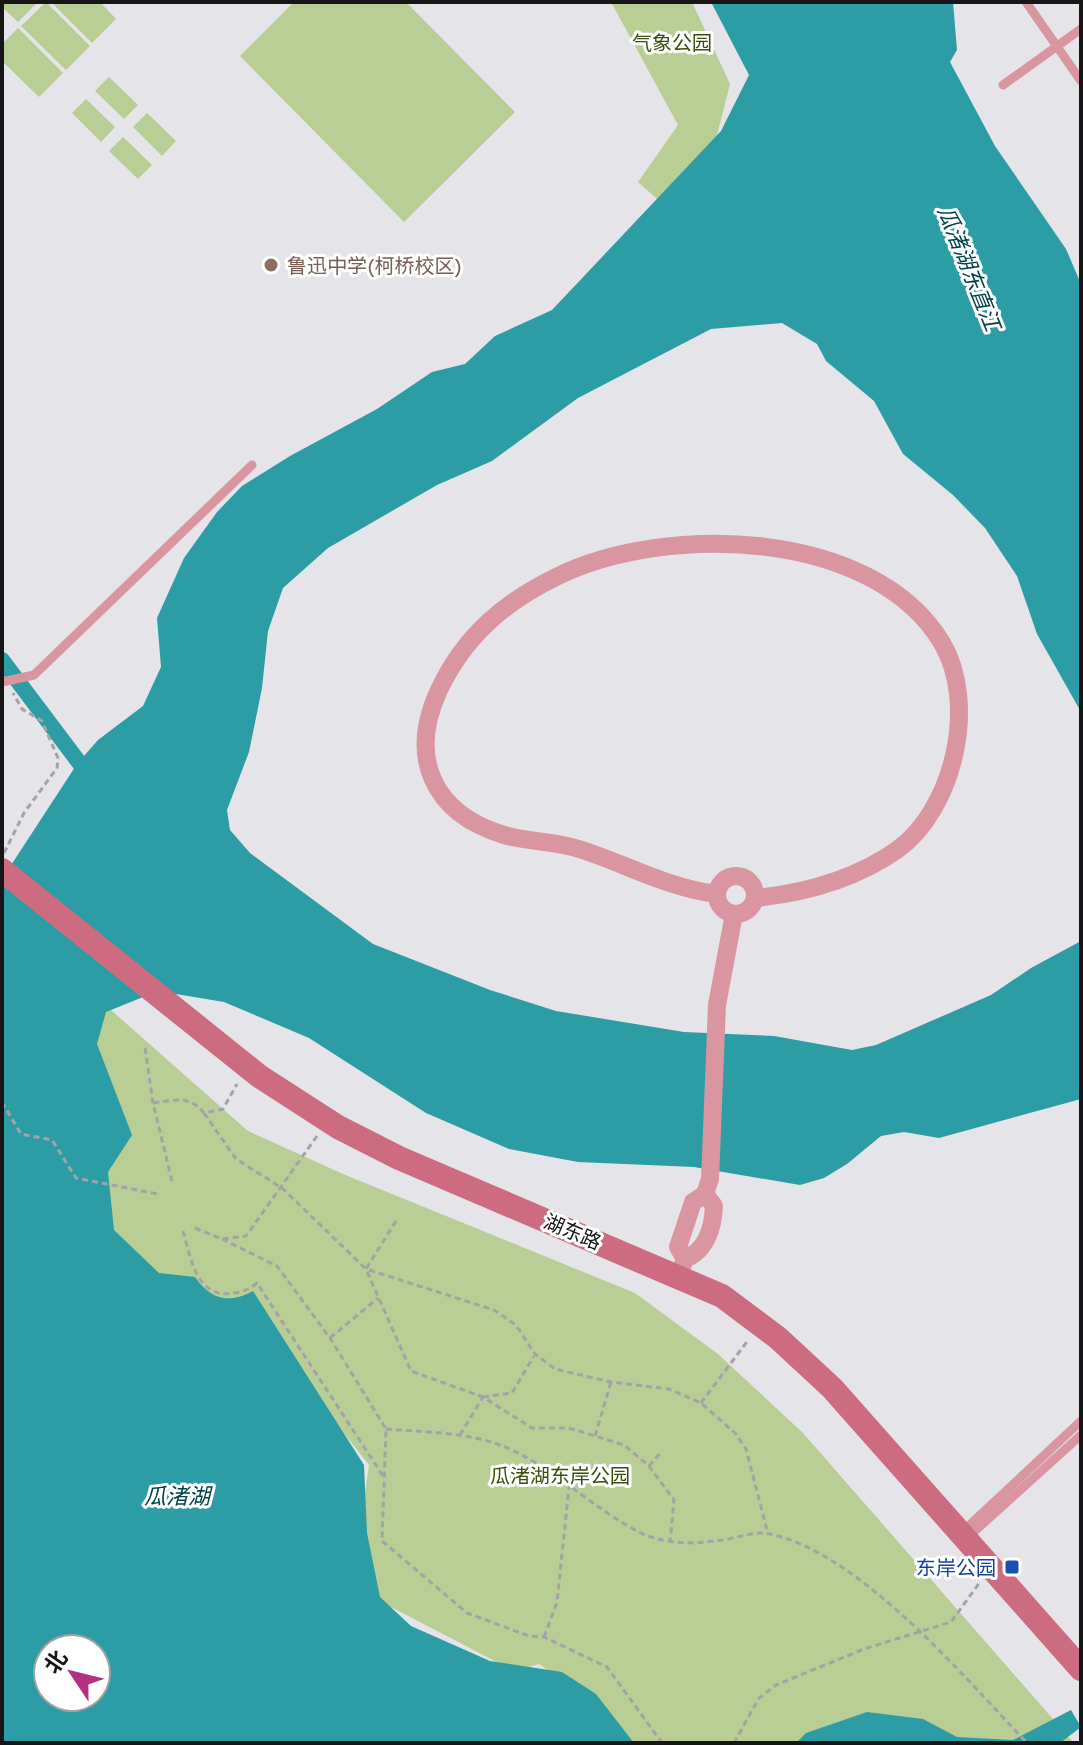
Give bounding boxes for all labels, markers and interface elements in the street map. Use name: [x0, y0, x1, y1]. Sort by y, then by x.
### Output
park label: 气象公园: [632, 30, 712, 54]
water label: 瓜渚湖东直江: [933, 202, 1008, 336]
place label: 鲁迅中学(柯桥校区): [287, 253, 462, 277]
marker: 鲁迅中学(柯桥校区): [262, 256, 280, 274]
street label: 湖东路: [541, 1208, 605, 1254]
park label: 瓜渚湖东岸公园: [490, 1463, 630, 1487]
water label: 瓜渚湖: [144, 1482, 213, 1509]
place label: 东岸公园: [916, 1555, 996, 1579]
marker: 东岸公园: [1003, 1558, 1021, 1576]
north arrow: [32, 1633, 112, 1713]
text: 北: [38, 1644, 73, 1678]

